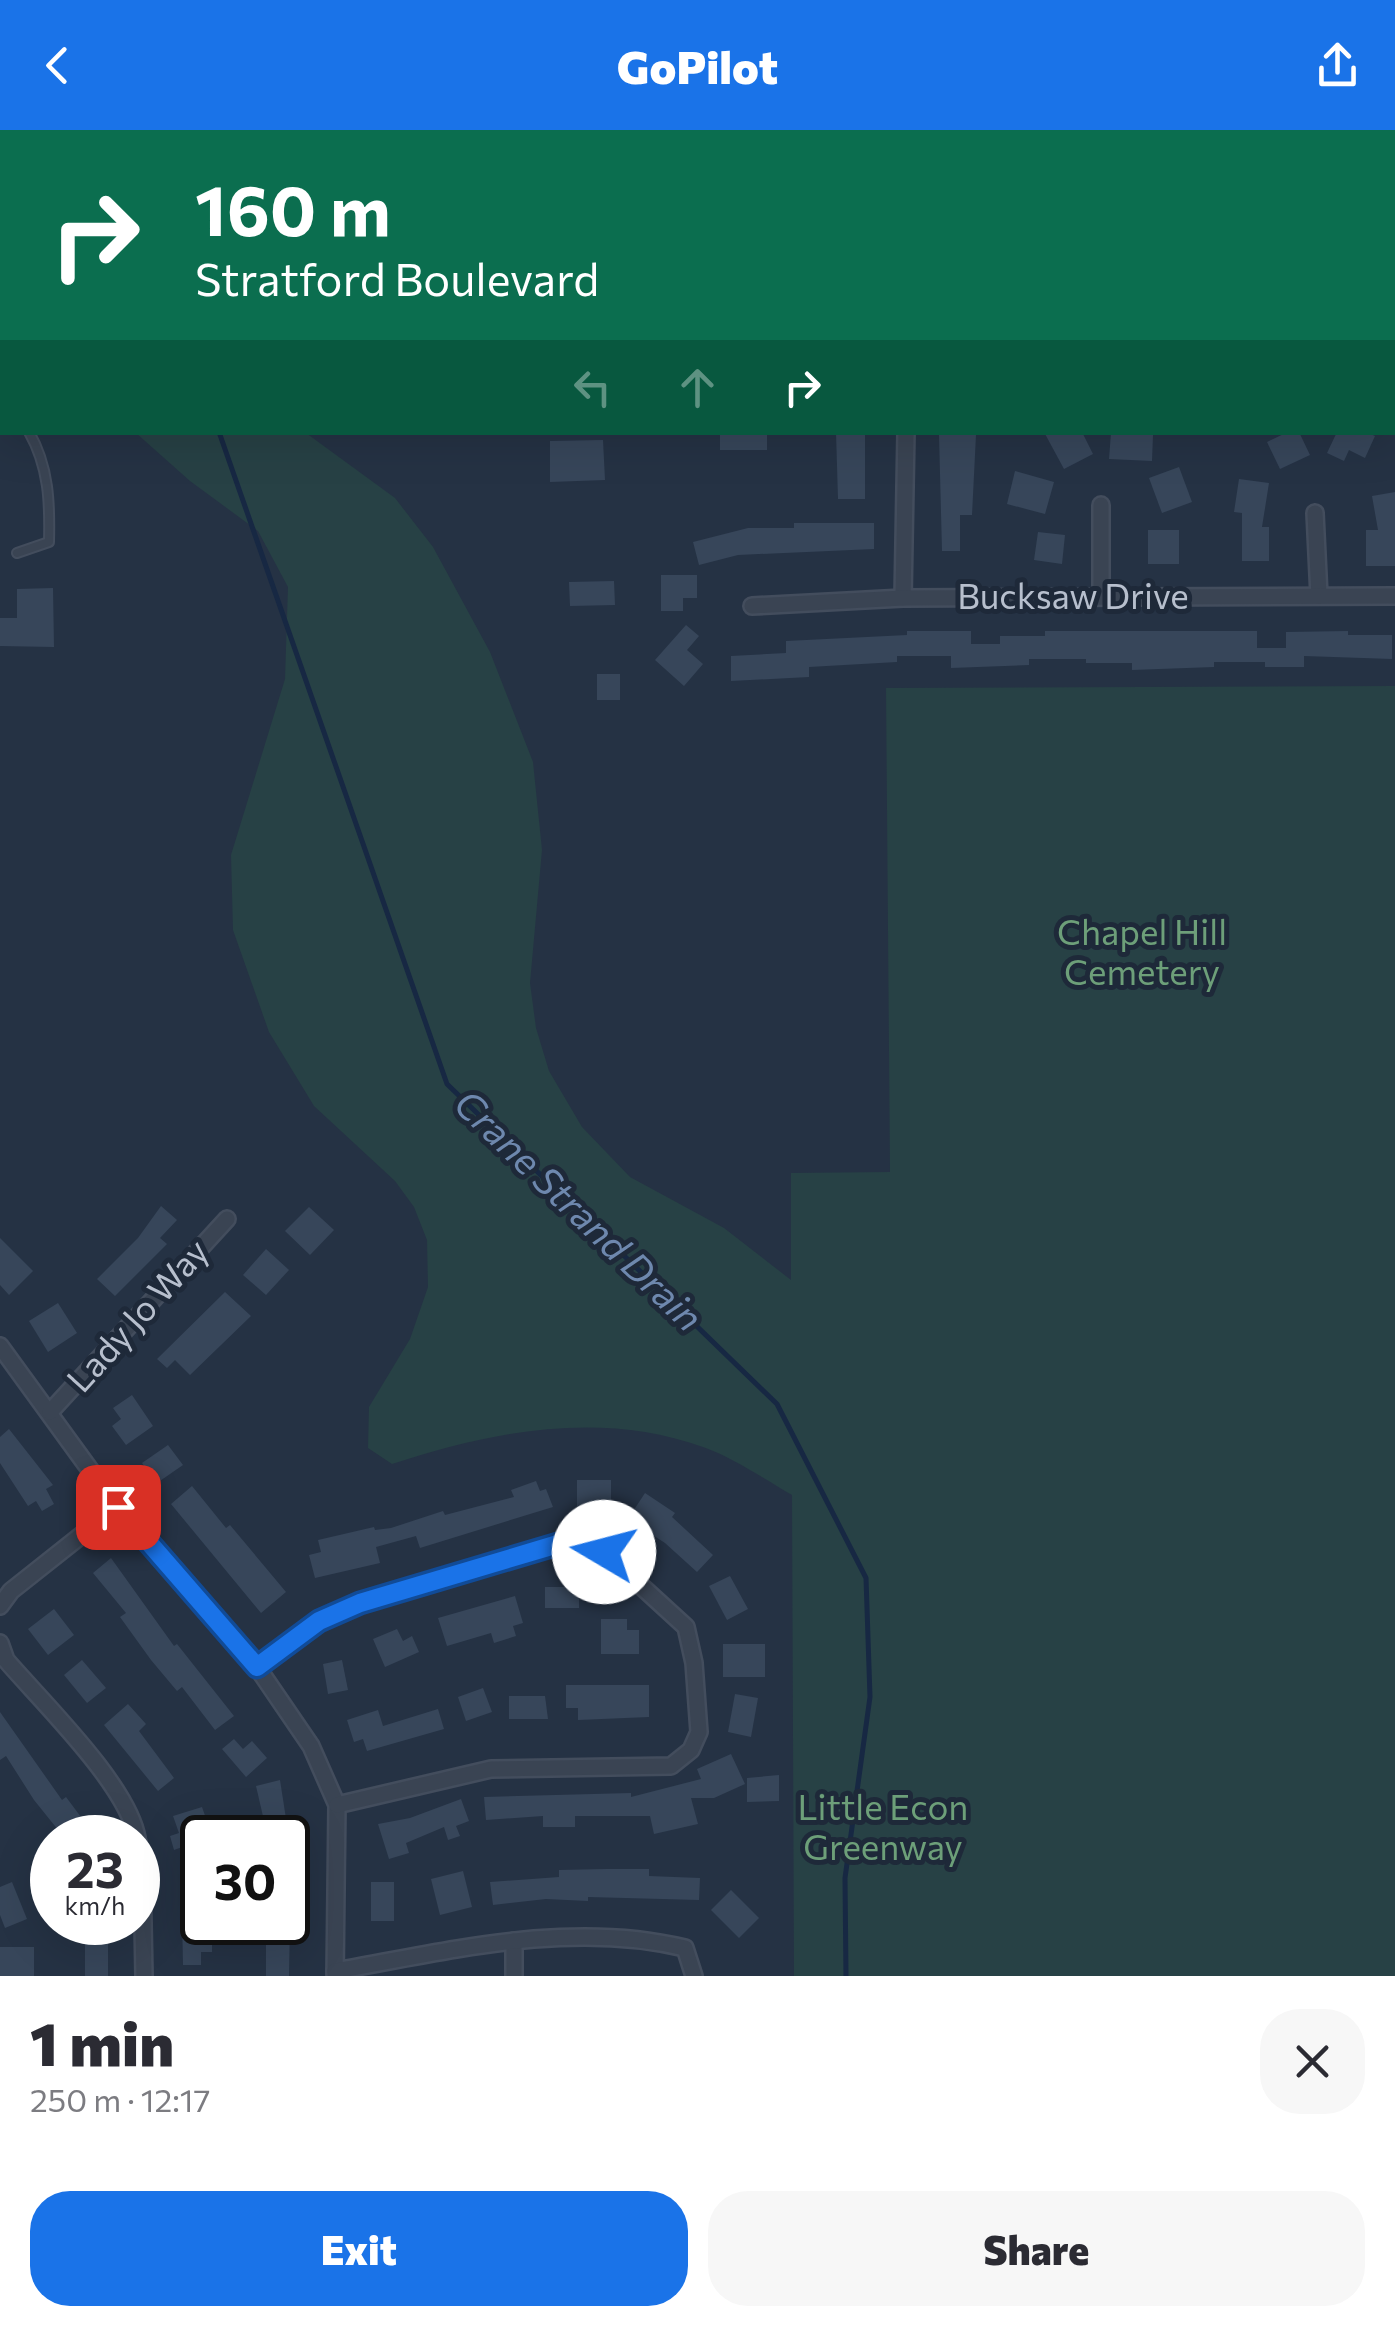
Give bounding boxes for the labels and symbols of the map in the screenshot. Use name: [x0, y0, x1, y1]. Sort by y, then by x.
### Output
street label: Bucksaw Drive: [957, 573, 1189, 616]
park label: Chapel Hill Cemetery: [1057, 909, 1227, 992]
water label: Crane Strand Drain: [446, 1079, 714, 1340]
street label: Lady Jo Way: [56, 1229, 216, 1400]
pin: [76, 1465, 161, 1550]
position arrow: [552, 1500, 656, 1604]
park label: Little Econ Greenway: [798, 1784, 968, 1867]
speed limit sign: 30: [180, 1815, 310, 1945]

